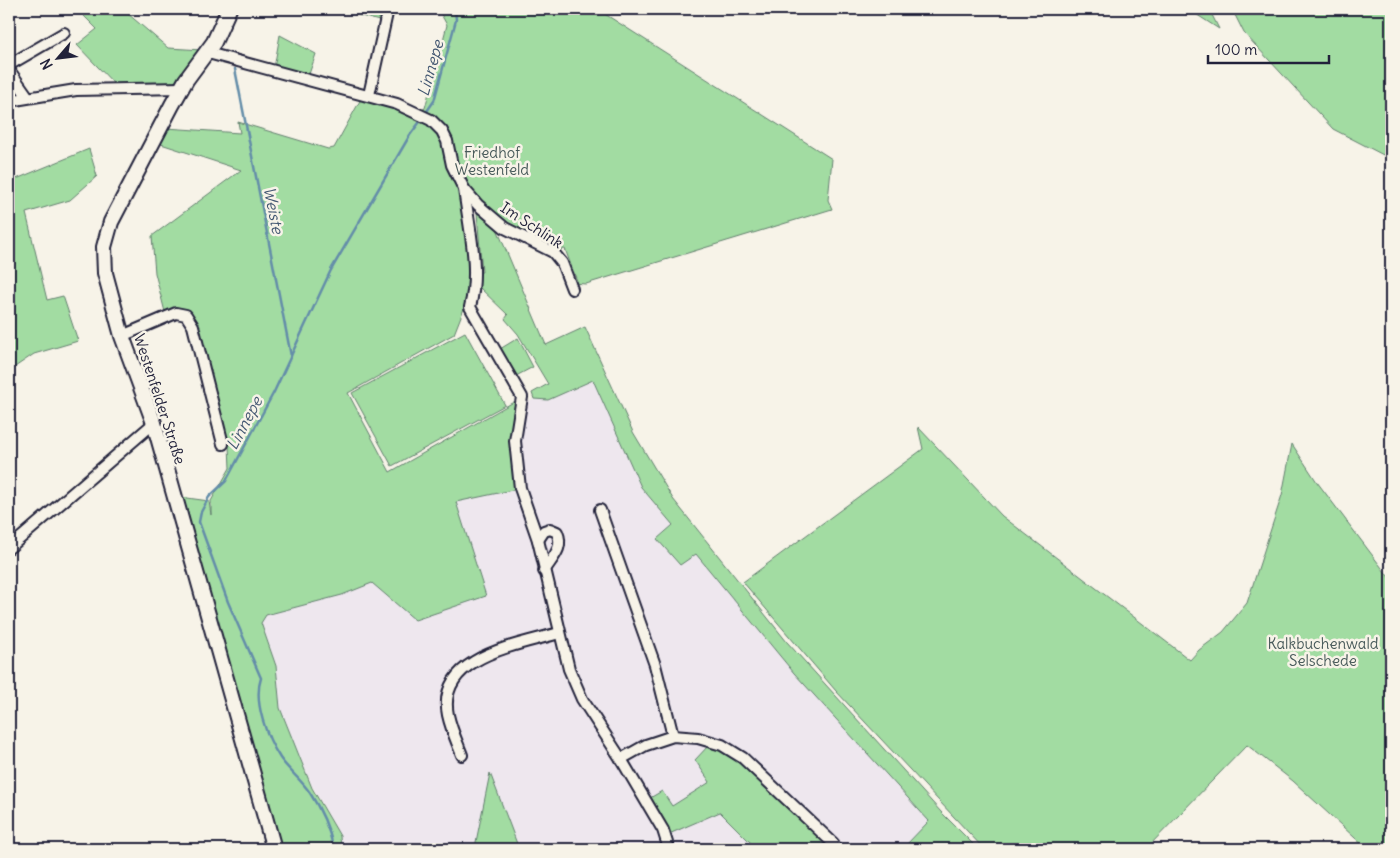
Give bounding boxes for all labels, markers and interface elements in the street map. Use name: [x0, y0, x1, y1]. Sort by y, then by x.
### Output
north arrow: [32, 32, 82, 82]
scale bar: [1208, 32, 1329, 64]
water label: Linnepe: [413, 36, 448, 98]
text: 100 m: [1215, 40, 1257, 59]
text: N: [36, 56, 57, 73]
park label: Friedhof Westenfeld: [455, 143, 529, 179]
water label: Weiste: [260, 185, 289, 236]
street label: Im Schlink: [497, 198, 567, 252]
street label: Westenfelder Straße: [130, 331, 190, 467]
water label: Linnepe: [222, 392, 267, 453]
park label: Kalkbuchenwald Selschede: [1267, 634, 1379, 670]

